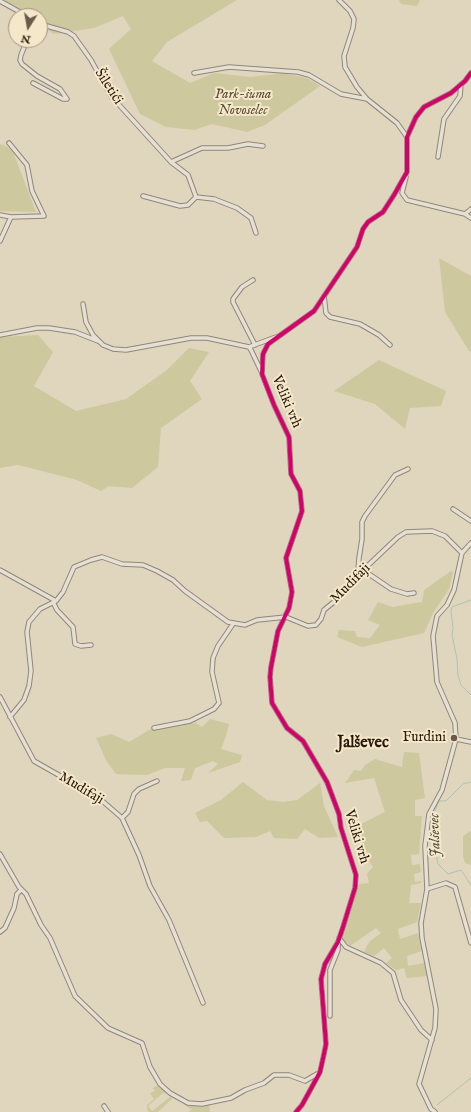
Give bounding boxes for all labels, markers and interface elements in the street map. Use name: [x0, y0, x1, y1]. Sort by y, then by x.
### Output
north arrow: [8, 8, 48, 48]
text: N: [20, 31, 32, 47]
street label: Šiletići: [90, 66, 126, 108]
park label: Park-šuma Novoselec: [215, 87, 271, 120]
street label: Veliki vrh: [267, 373, 305, 431]
street label: Mudifaji: [327, 560, 375, 608]
place label: Furdini: [402, 730, 446, 746]
marker: Furdini: [449, 733, 459, 743]
district label: Jalševec: [337, 734, 389, 754]
street label: Mudifaji: [55, 769, 107, 809]
street label: Veliki vrh: [340, 808, 372, 866]
water label: Jalševec: [426, 813, 446, 857]

